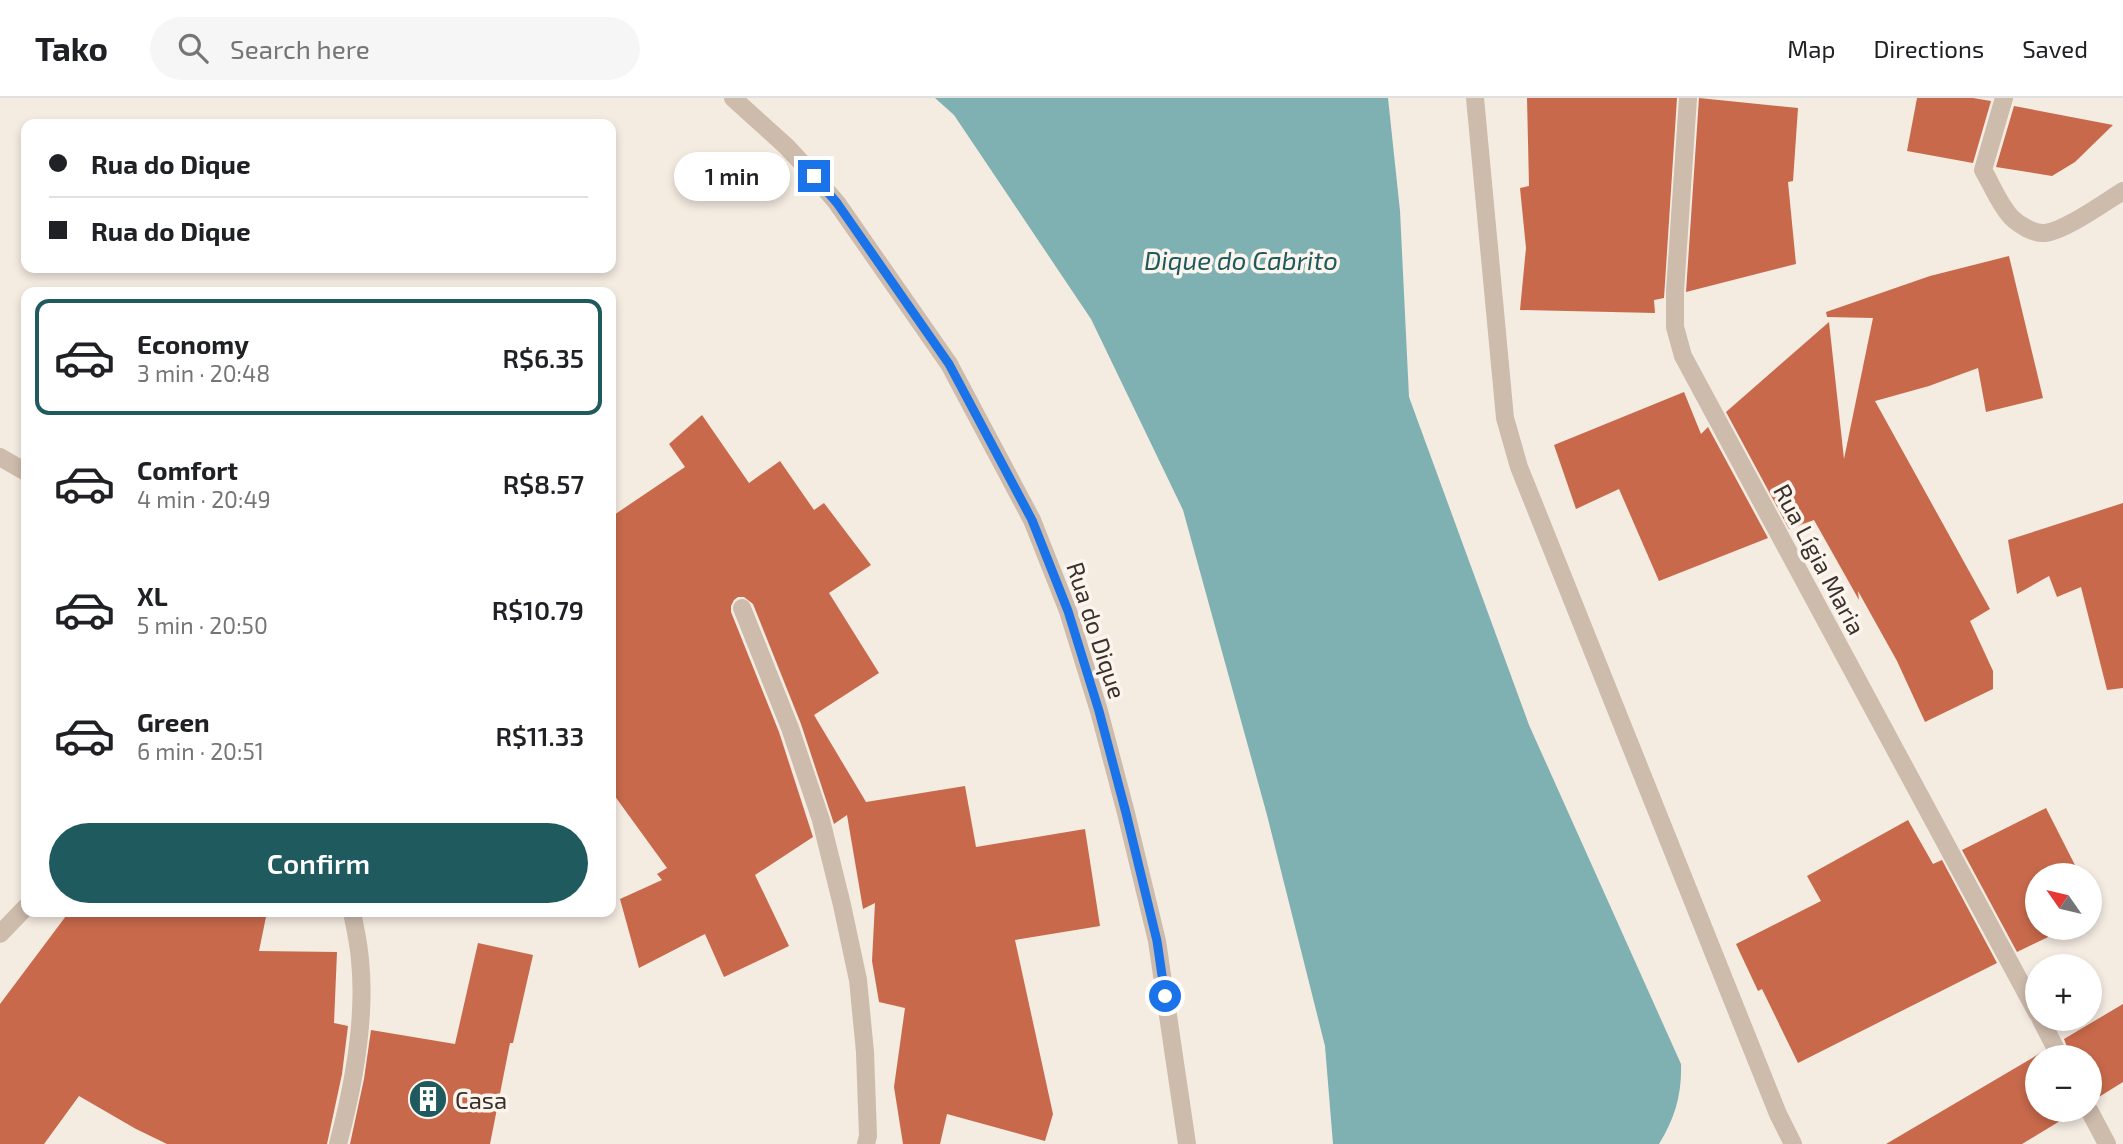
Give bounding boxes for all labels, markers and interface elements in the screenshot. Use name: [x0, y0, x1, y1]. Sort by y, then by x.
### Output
search box: [150, 17, 640, 80]
text: Tako: [35, 28, 108, 68]
icon: search: [174, 29, 212, 67]
text: Search here: [230, 33, 370, 64]
text: Map: [1787, 34, 1835, 63]
text: Directions: [1873, 34, 1984, 63]
text: Saved: [2022, 34, 2088, 63]
text: Rua do Dique: [91, 148, 251, 179]
callout: 1 min: [674, 152, 790, 200]
route end: [798, 160, 830, 192]
text: 1 min: [705, 162, 759, 190]
text: Rua do Dique: [91, 215, 251, 246]
water label: Dique do Cabrito: [1144, 244, 1338, 275]
icon: car: [53, 326, 116, 389]
text: Economy: [137, 328, 249, 359]
text: R$6.35: [502, 342, 584, 373]
text: 3 min · 20:48: [137, 359, 270, 387]
icon: car: [53, 452, 116, 515]
text: Comfort: [137, 454, 238, 485]
text: R$8.57: [503, 468, 584, 499]
street label: Rua Lígia Maria: [1768, 479, 1872, 639]
text: 4 min · 20:49: [137, 485, 271, 513]
street label: Rua do Dique: [1061, 558, 1133, 702]
icon: car: [53, 578, 116, 641]
text: XL: [137, 580, 168, 611]
text: R$10.79: [492, 594, 584, 625]
text: 5 min · 20:50: [137, 611, 268, 639]
icon: car: [53, 704, 116, 767]
text: Green: [137, 706, 210, 737]
text: R$11.33: [495, 720, 584, 751]
text: 6 min · 20:51: [137, 737, 264, 765]
button: Confirm: [49, 823, 588, 903]
north arrow: [2025, 863, 2102, 940]
map controls: [2025, 863, 2102, 1122]
button: +: [2025, 954, 2102, 1031]
route start: [1149, 980, 1181, 1012]
button: −: [2025, 1045, 2102, 1122]
building icon: Casa: [407, 1078, 449, 1120]
place label: Casa: [455, 1085, 507, 1114]

